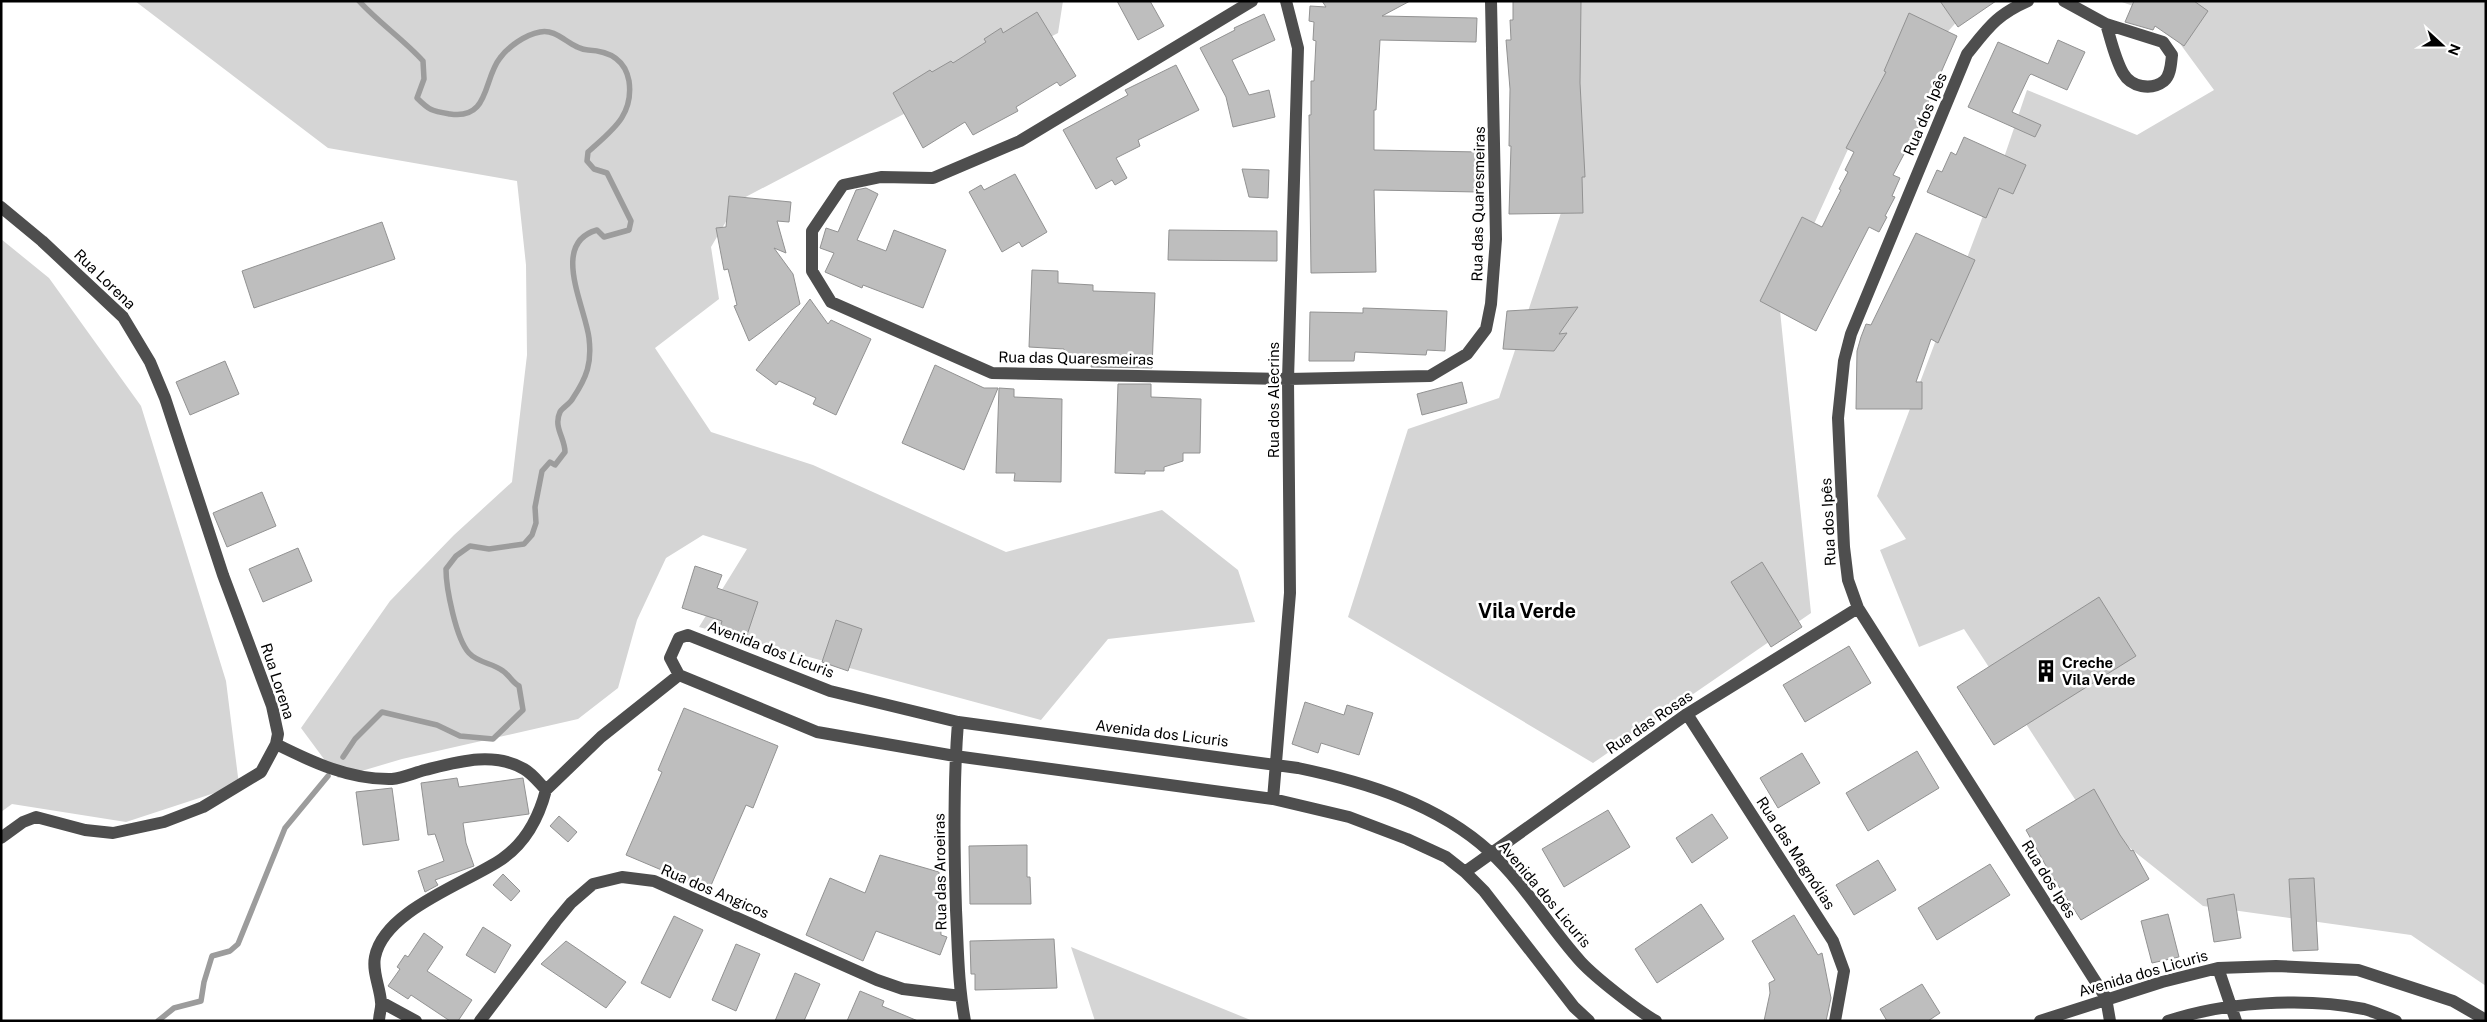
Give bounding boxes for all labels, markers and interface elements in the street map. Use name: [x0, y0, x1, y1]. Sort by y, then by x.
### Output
north arrow: [2417, 20, 2467, 70]
text: N: [2445, 42, 2464, 58]
street label: Rua dos Ipês: [1900, 70, 1950, 158]
street label: Rua das Quaresmeiras: [1468, 126, 1488, 282]
street label: Rua Lorena: [71, 246, 139, 312]
street label: Rua dos Alecrins: [1265, 342, 1282, 458]
street label: Rua das Quaresmeiras: [998, 348, 1154, 368]
street label: Rua dos Ipês: [1817, 477, 1839, 567]
district label: Vila Verde: [1478, 599, 1576, 623]
street label: Avenida dos Licuris: [706, 617, 836, 681]
street label: Rua Lorena: [258, 641, 298, 721]
place label: Creche Vila Verde: [2062, 654, 2135, 688]
building icon: Creche Vila Verde: [2033, 658, 2059, 684]
street label: Rua das Rosas: [1603, 687, 1695, 757]
street label: Avenida dos Licuris: [1095, 716, 1229, 750]
street label: Rua das Magnólias: [1753, 794, 1839, 912]
street label: Rua das Aroeiras: [930, 813, 950, 931]
street label: Avenida dos Licuris: [1495, 837, 1595, 951]
street label: Rua dos Ipês: [2018, 837, 2080, 921]
street label: Rua dos Angicos: [659, 861, 771, 921]
street label: Avenida dos Licuris: [2076, 946, 2210, 1000]

